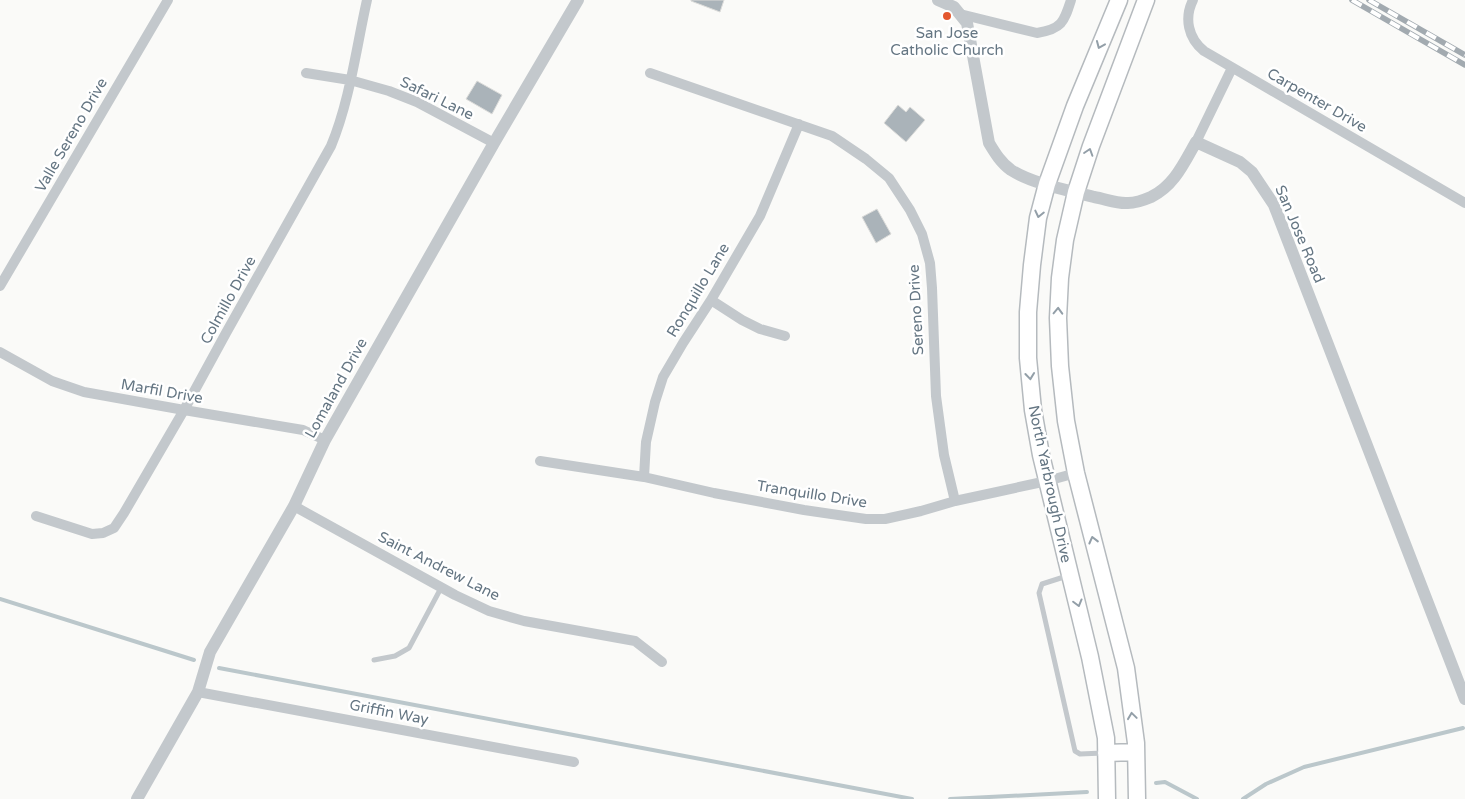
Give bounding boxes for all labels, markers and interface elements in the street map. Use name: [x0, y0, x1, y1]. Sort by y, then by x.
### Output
marker: San Jose Catholic Church: [941, 10, 953, 22]
place label: San Jose Catholic Church: [890, 24, 1004, 59]
one-way arrow: [1096, 40, 1107, 49]
street label: Carpenter Drive: [1264, 64, 1370, 136]
street label: Safari Lane: [397, 72, 477, 124]
street label: Valle Sereno Drive: [31, 75, 111, 195]
one-way arrow: [1083, 149, 1093, 157]
street label: San Jose Road: [1271, 183, 1329, 285]
one-way arrow: [1034, 210, 1045, 219]
street label: Ronquillo Lane: [663, 240, 733, 340]
street label: Colmillo Drive: [196, 253, 260, 347]
street label: Sereno Drive: [905, 264, 927, 356]
one-way arrow: [1053, 307, 1064, 315]
street label: Lomaland Drive: [301, 335, 371, 441]
one-way arrow: [1024, 372, 1035, 380]
street label: Marfil Drive: [120, 375, 204, 407]
street label: North Yarbrough Drive: [1024, 404, 1076, 564]
street label: Tranquillo Drive: [756, 476, 868, 512]
street label: Saint Andrew Lane: [375, 528, 503, 604]
one-way arrow: [1088, 536, 1099, 545]
one-way arrow: [1072, 598, 1082, 606]
street label: Griffin Way: [348, 696, 430, 728]
one-way arrow: [1128, 711, 1138, 720]

